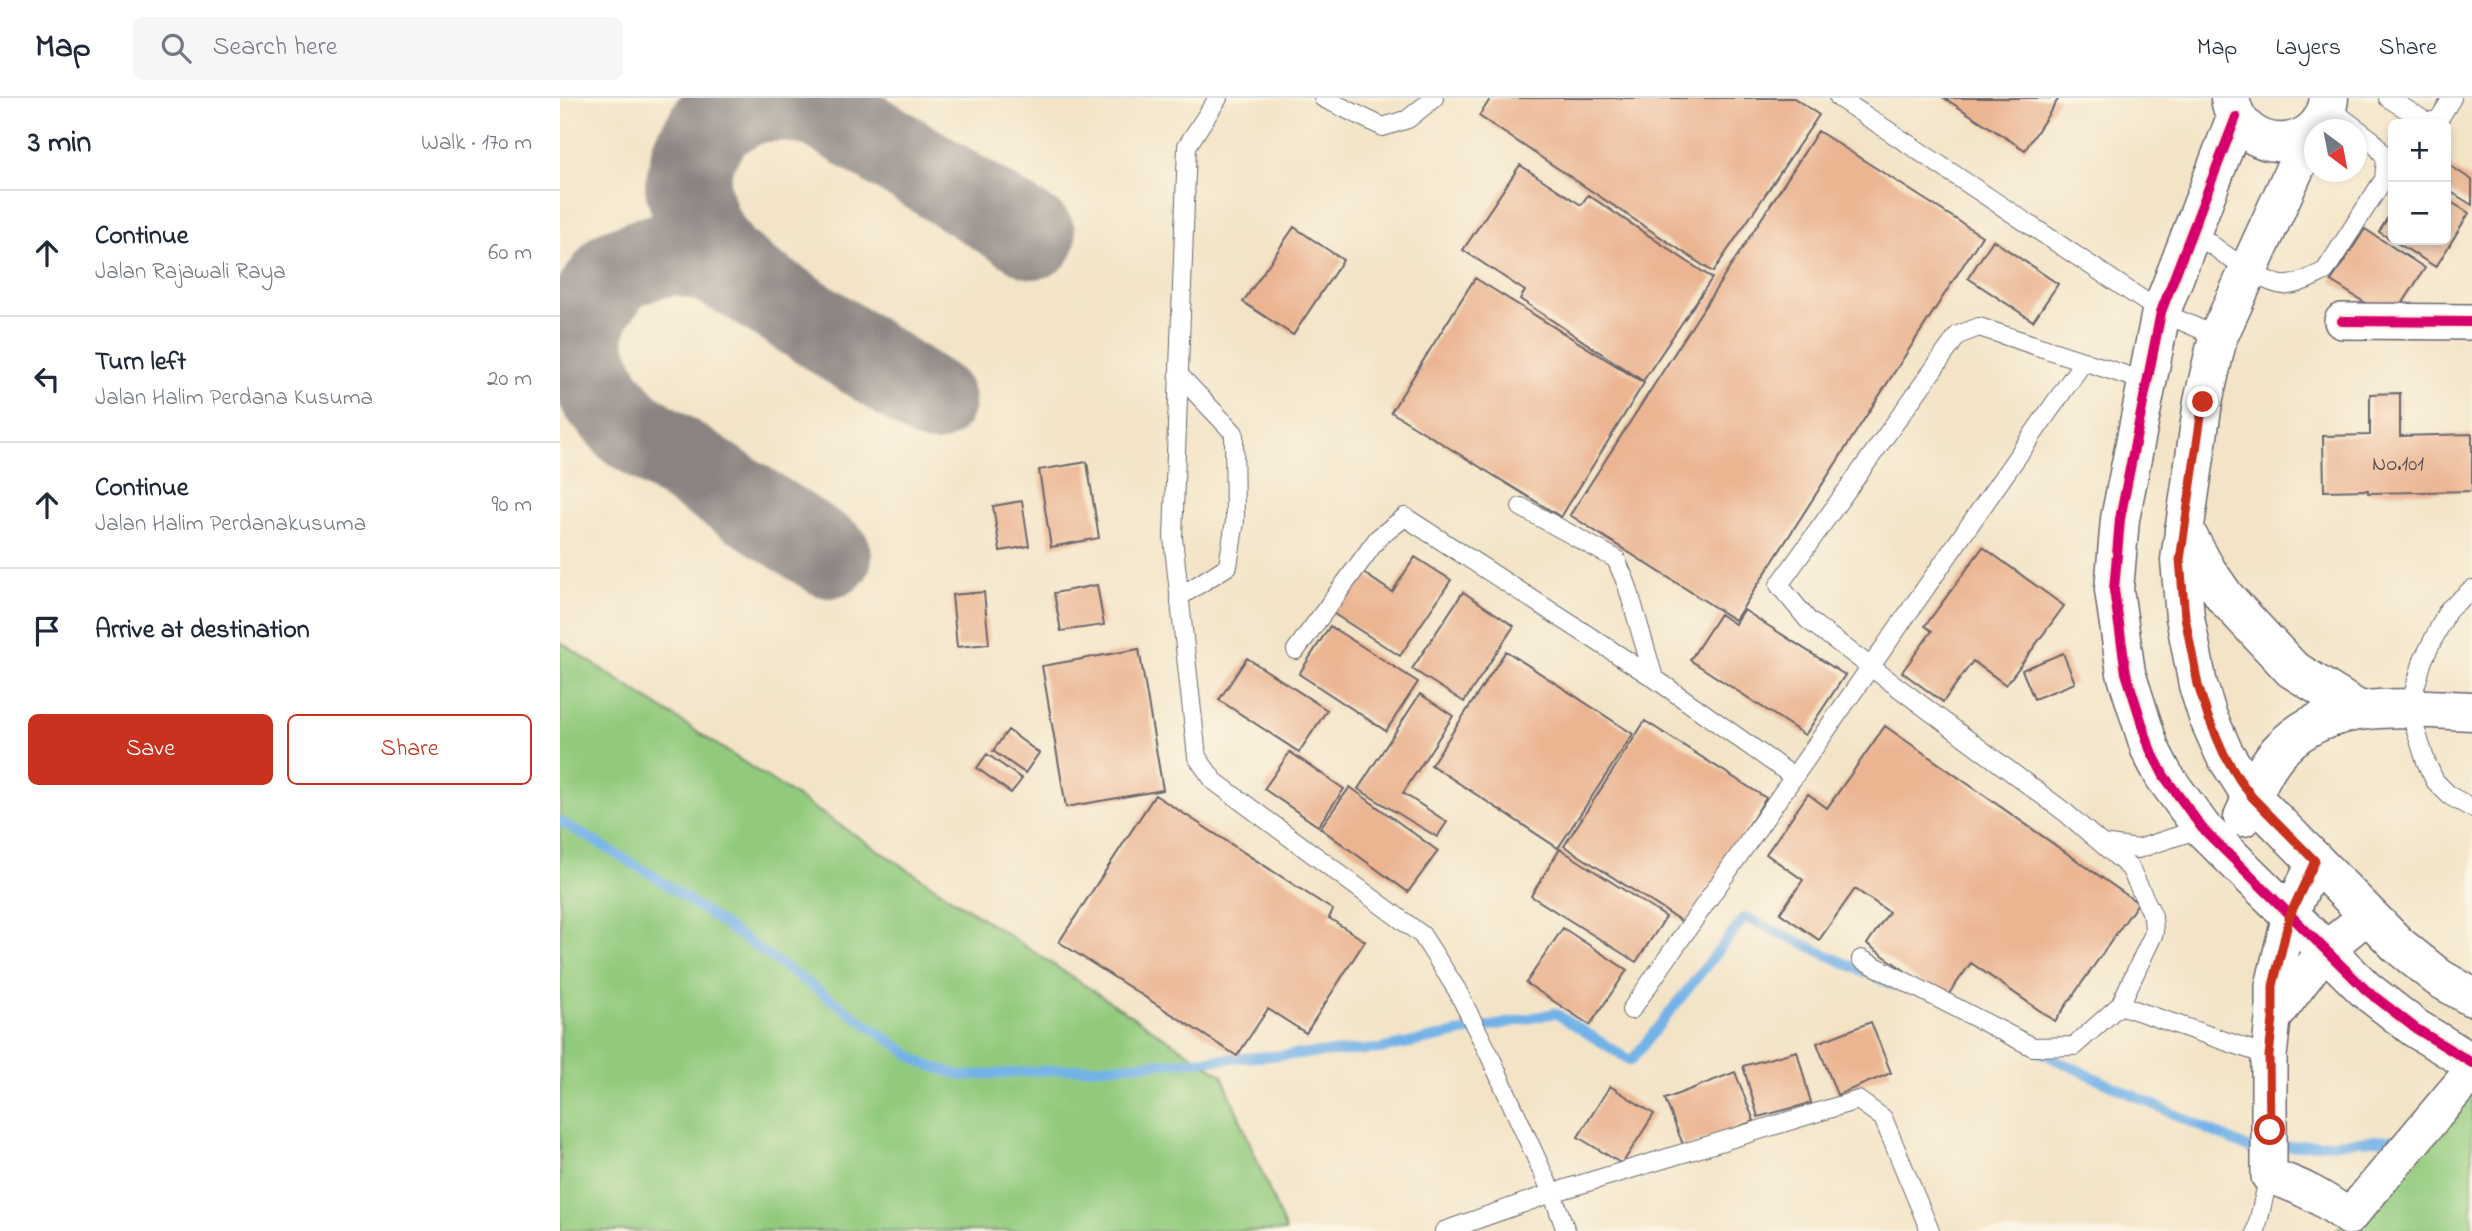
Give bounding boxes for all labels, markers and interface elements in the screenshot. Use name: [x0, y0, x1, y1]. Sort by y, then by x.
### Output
search box: [133, 17, 623, 80]
text: Map: [35, 24, 91, 72]
icon: search: [157, 29, 195, 67]
text: Search here: [213, 29, 337, 67]
text: Map: [2197, 31, 2237, 66]
text: Layers: [2275, 31, 2341, 66]
text: Share: [2379, 31, 2437, 66]
north arrow: [2304, 119, 2367, 182]
map controls: [2388, 119, 2451, 245]
button: +: [2388, 119, 2451, 182]
text: 3 min: [28, 122, 91, 166]
text: Walk · 170 m: [421, 127, 532, 160]
button: −: [2388, 182, 2451, 245]
text: Continue: [95, 218, 188, 256]
icon: ahead: [28, 234, 66, 272]
text: 60 m: [488, 237, 532, 270]
text: Jalan Rajawali Raya: [95, 256, 286, 289]
text: Turn left: [95, 344, 186, 382]
icon: left: [28, 360, 66, 398]
text: 20 m: [487, 363, 532, 396]
text: Jalan Halim Perdana Kusuma: [95, 382, 373, 415]
route end: [2187, 386, 2218, 417]
house number: No.101: [2372, 450, 2424, 480]
text: Continue: [95, 470, 188, 508]
icon: ahead: [28, 486, 66, 524]
text: 90 m: [492, 489, 532, 522]
text: Jalan Halim Perdanakusuma: [95, 508, 366, 541]
icon: arrive: [28, 612, 66, 650]
text: Arrive at destination: [95, 612, 310, 650]
button: Save: [28, 714, 273, 785]
button: Share: [287, 714, 532, 785]
route start: [2254, 1114, 2285, 1145]

